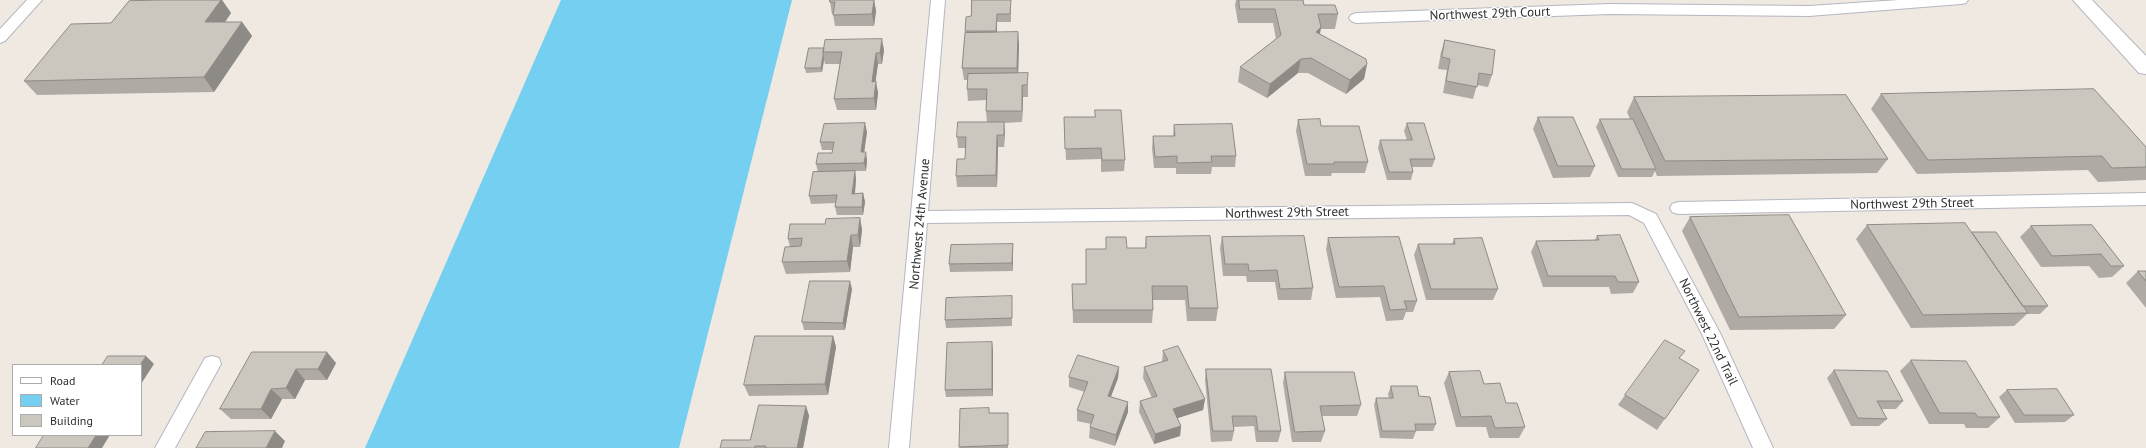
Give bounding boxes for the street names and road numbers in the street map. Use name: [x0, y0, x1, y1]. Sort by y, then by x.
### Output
street label: Northwest 29th Court: [1429, 4, 1551, 24]
street label: Northwest 24th Avenue: [907, 158, 933, 290]
street label: Northwest 29th Street: [1850, 195, 1974, 213]
street label: Northwest 29th Street: [1225, 204, 1349, 222]
street label: Northwest 22nd Trail: [1675, 276, 1741, 388]

